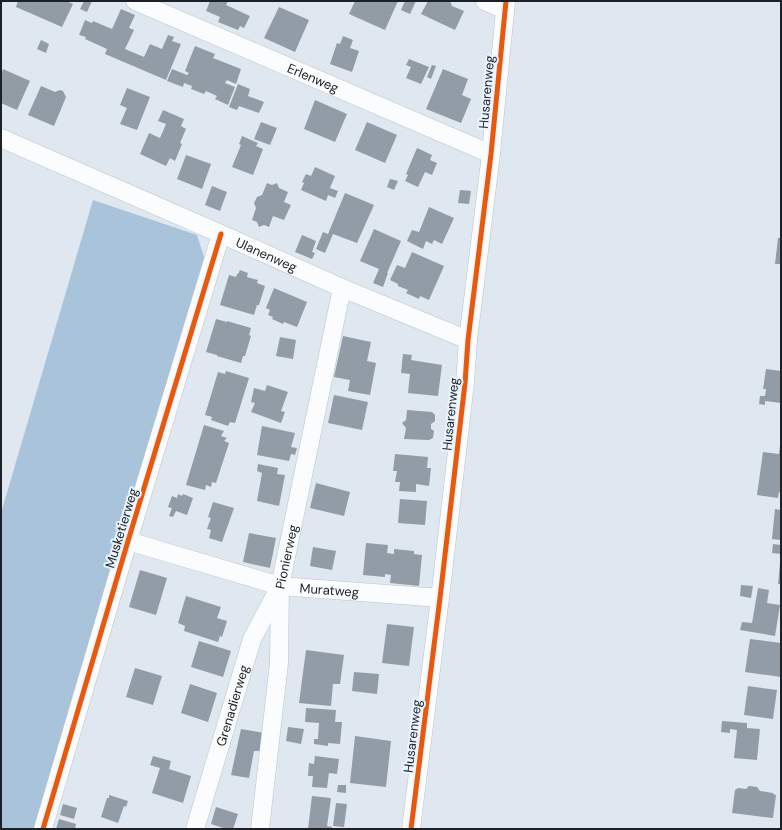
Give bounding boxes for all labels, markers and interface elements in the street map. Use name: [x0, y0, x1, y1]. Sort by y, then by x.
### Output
street label: Husarenweg: [475, 55, 498, 129]
street label: Erlenweg: [285, 60, 341, 97]
street label: Ulanenweg: [233, 234, 300, 276]
street label: Husarenweg: [438, 377, 463, 452]
street label: Musketierweg: [101, 486, 142, 570]
street label: Pionierweg: [272, 523, 302, 591]
street label: Muratweg: [299, 579, 360, 601]
street label: Grenadierweg: [212, 663, 253, 748]
street label: Husarenweg: [400, 699, 425, 774]

